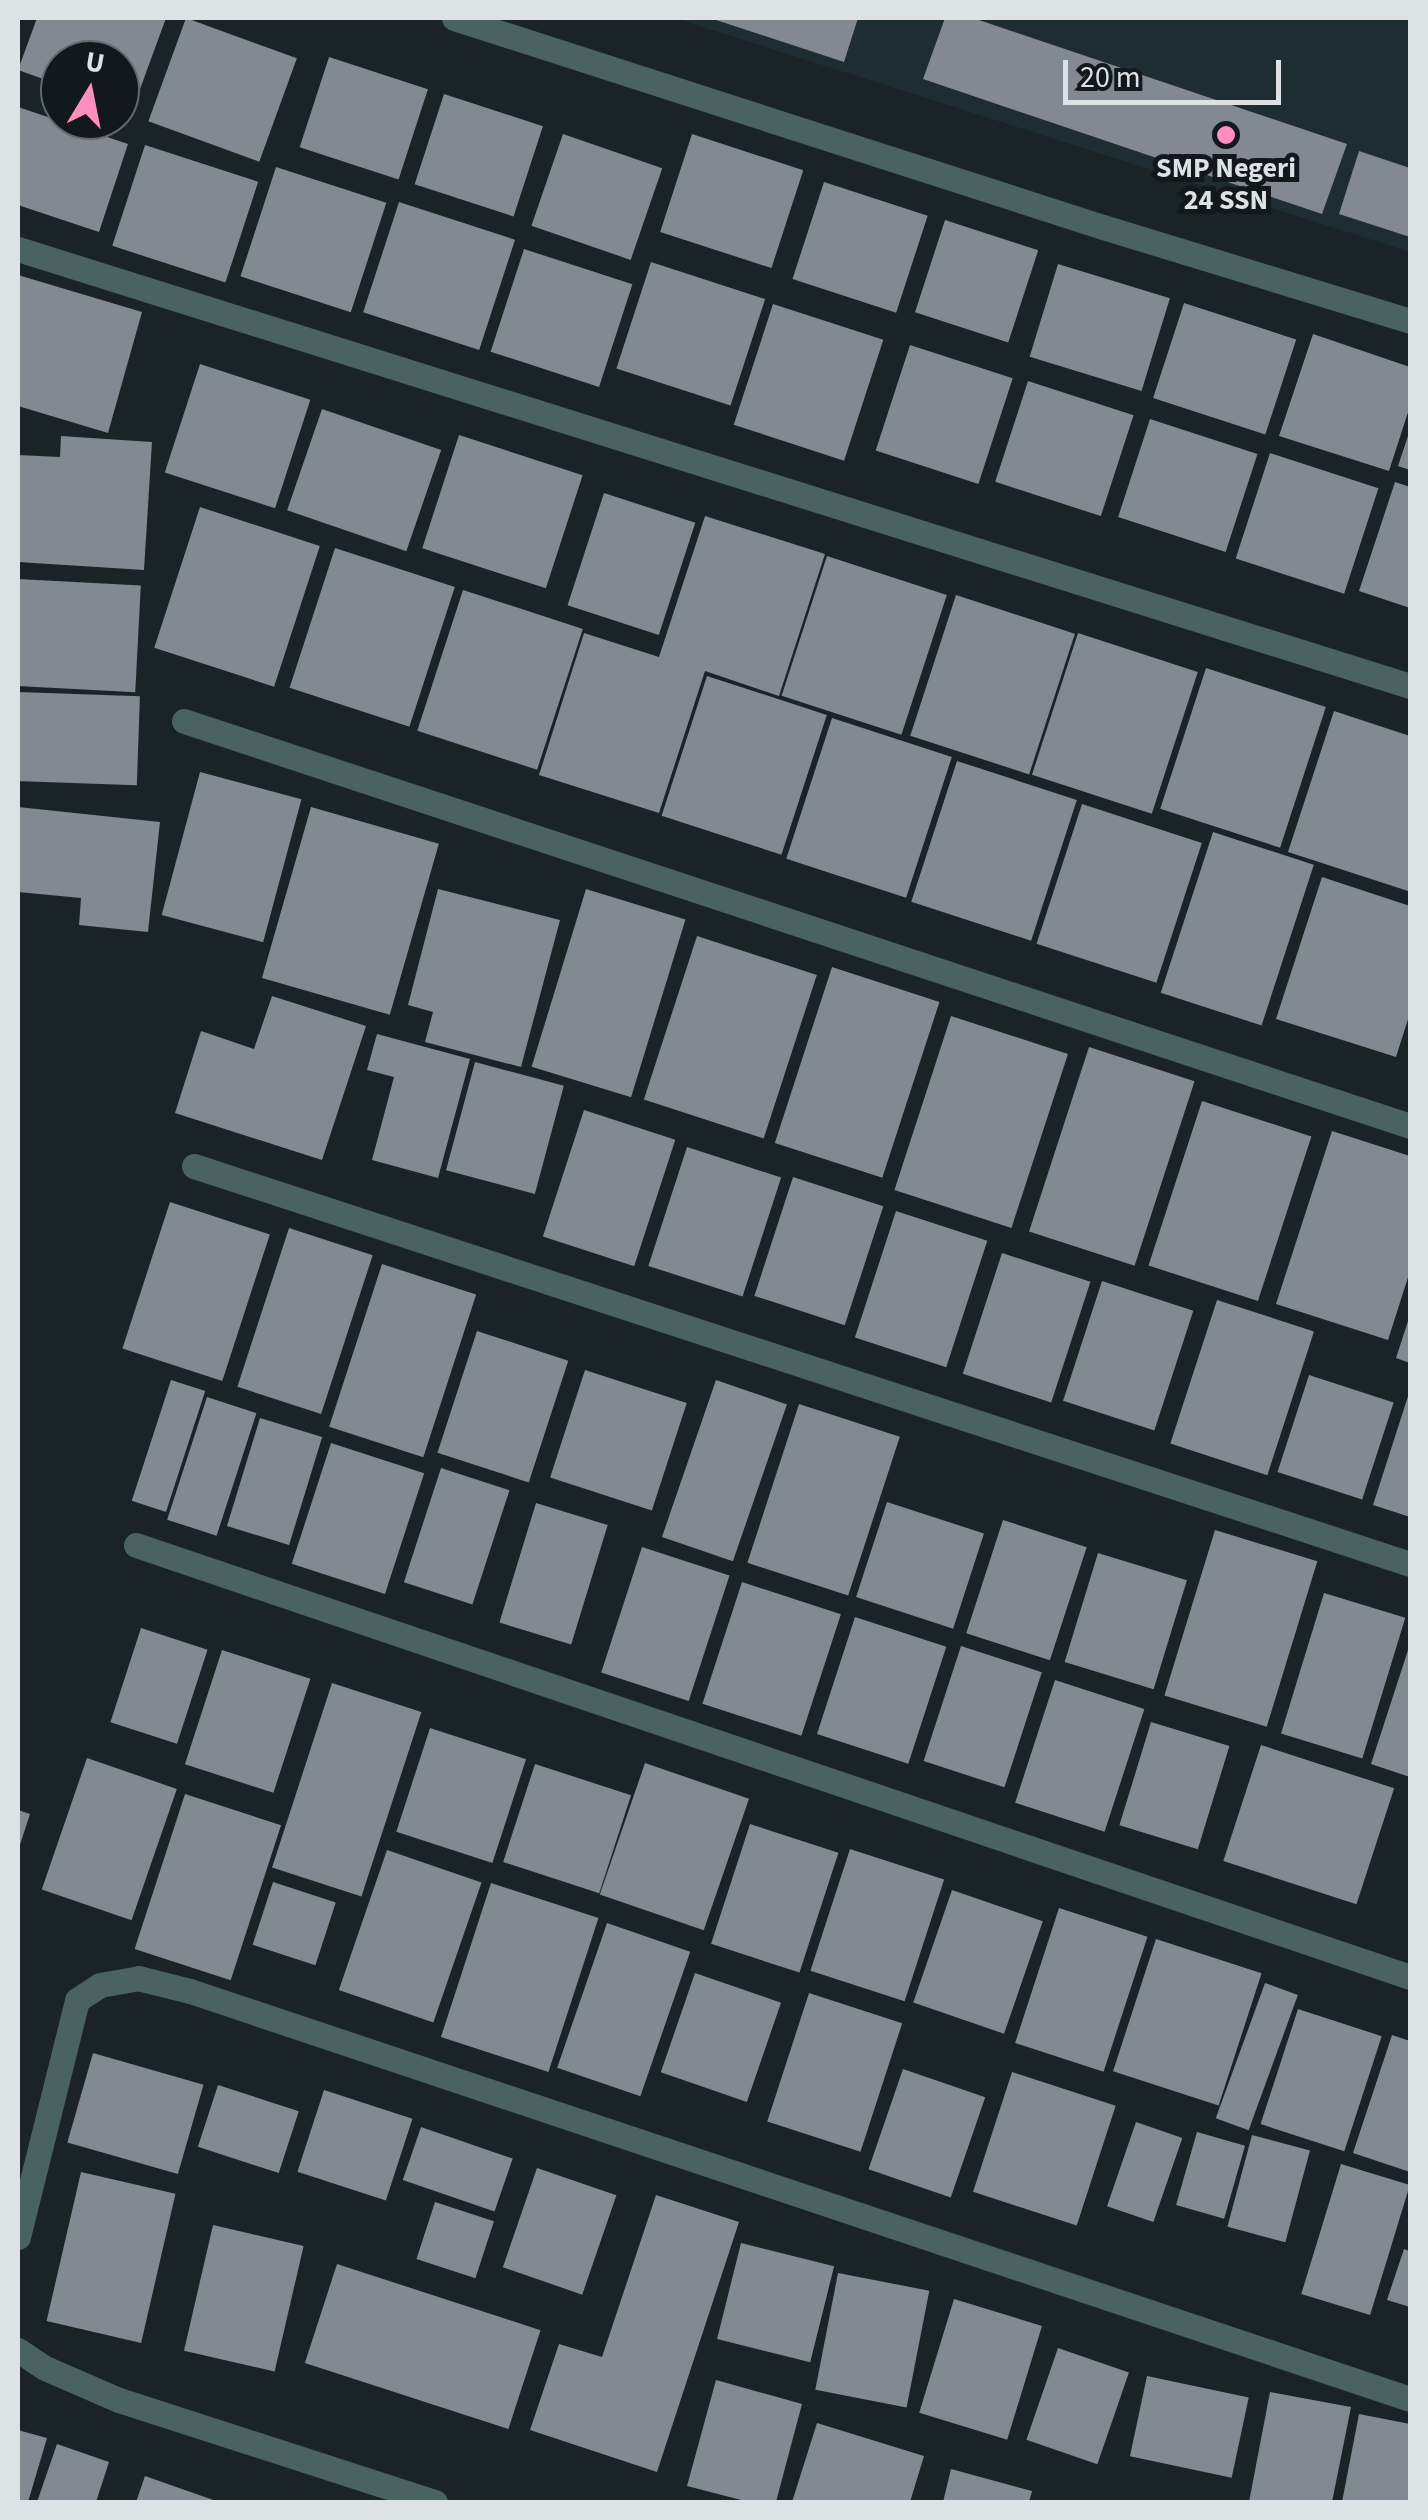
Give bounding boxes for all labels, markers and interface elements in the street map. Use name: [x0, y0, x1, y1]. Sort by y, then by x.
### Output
north arrow: [40, 40, 140, 140]
scale bar: [1068, 40, 1286, 102]
text: U: [82, 41, 108, 84]
text: 20 m: [1080, 56, 1141, 99]
marker: SMP Negeri 24 SSN: [1215, 124, 1237, 146]
place label: SMP Negeri 24 SSN: [1156, 151, 1296, 217]

